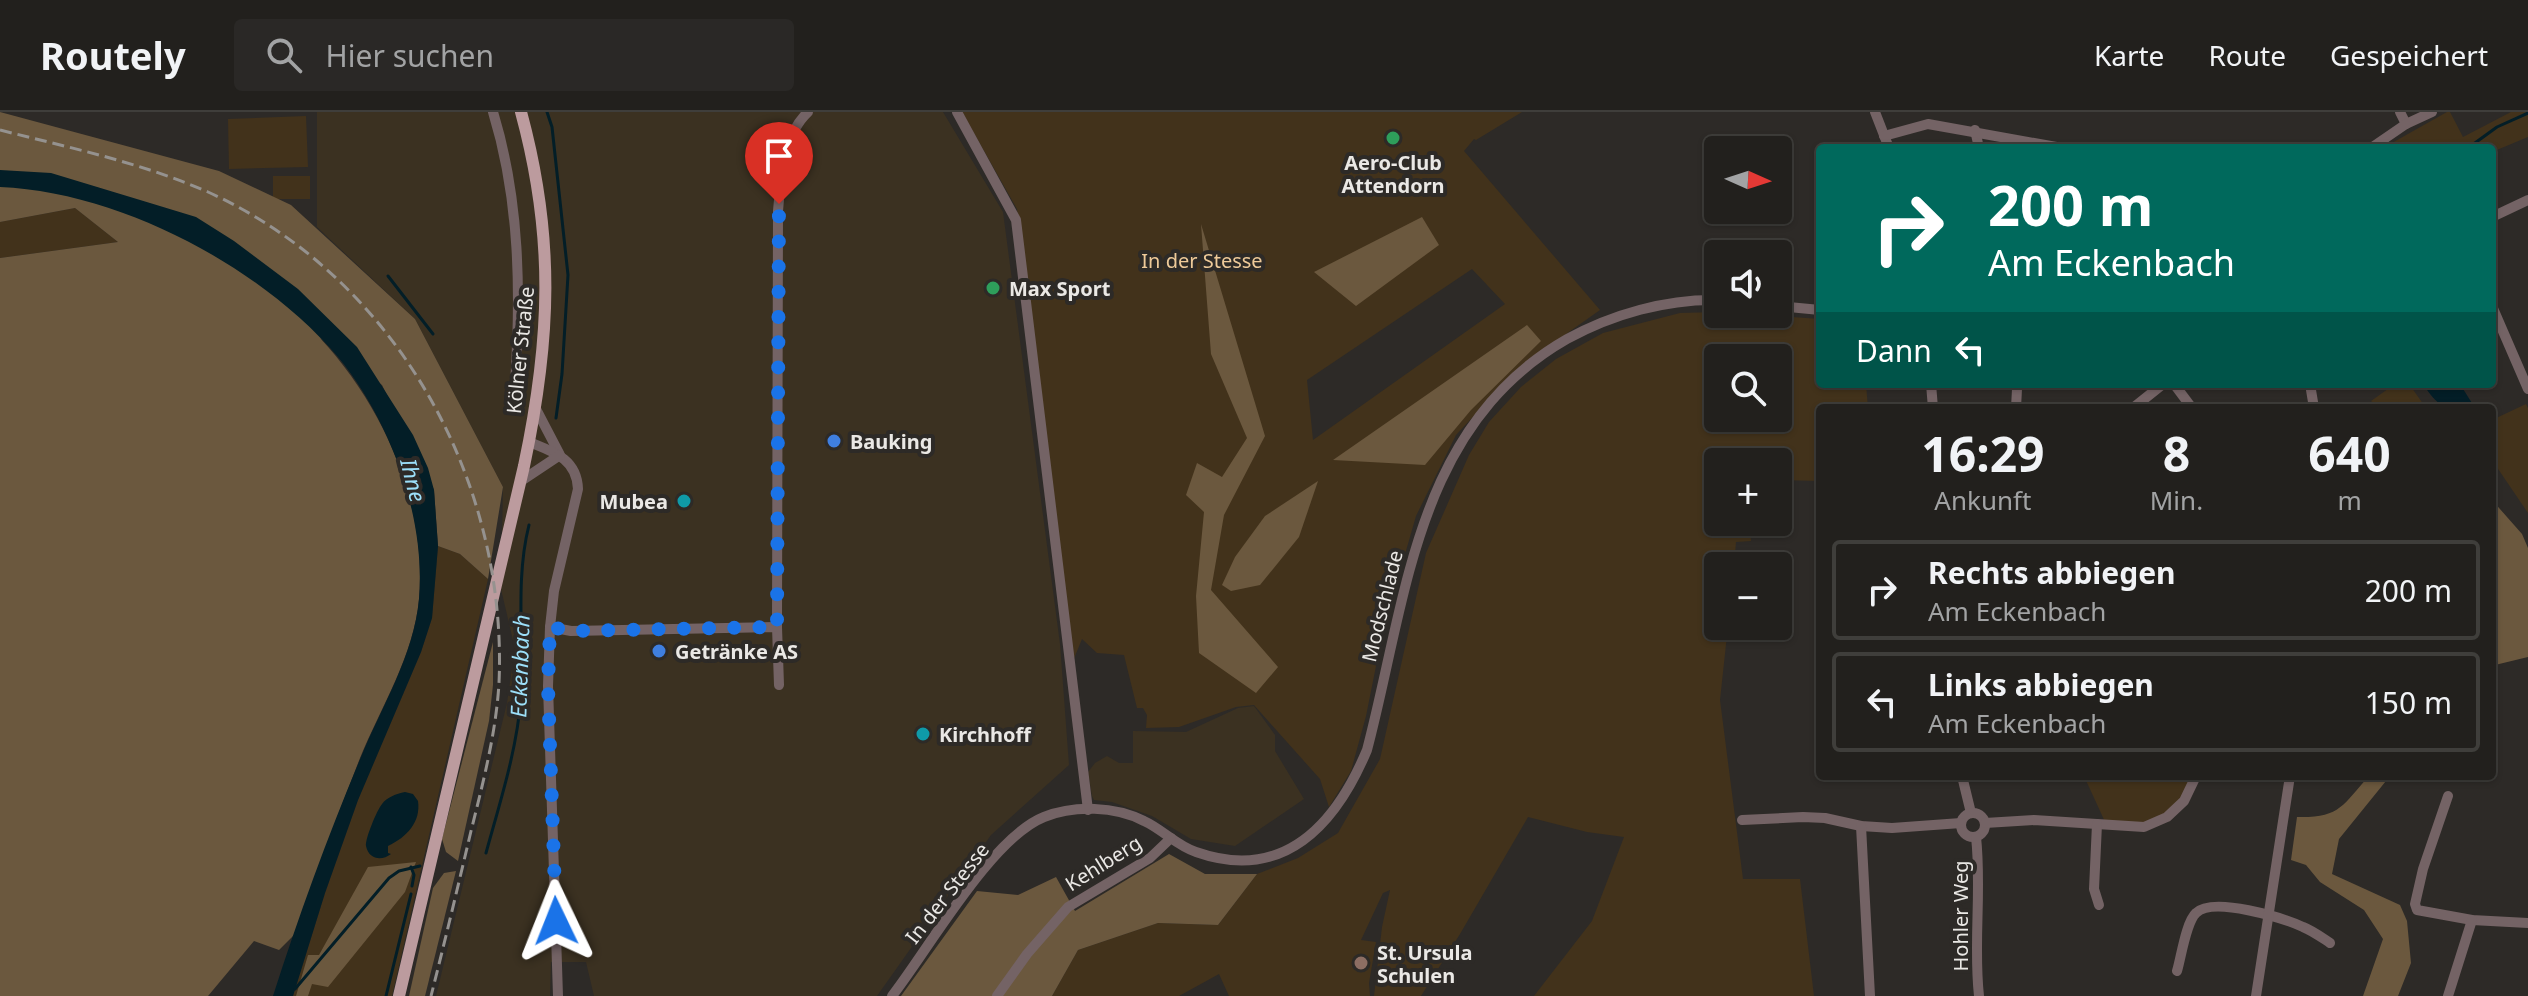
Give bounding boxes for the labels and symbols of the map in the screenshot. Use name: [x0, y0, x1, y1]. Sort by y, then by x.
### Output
pin: [745, 122, 813, 204]
marker: Aero-Club Attendorn: [1384, 129, 1402, 147]
north arrow: [1704, 136, 1792, 224]
place label: Aero-Club Attendorn: [1341, 149, 1445, 199]
park label: In der Stesse: [1141, 247, 1263, 274]
place label: Max Sport: [1009, 275, 1111, 302]
marker: Max Sport: [984, 279, 1002, 297]
street label: Kölner Straße: [500, 285, 540, 415]
place label: Bauking: [850, 428, 932, 455]
marker: Bauking: [825, 432, 843, 450]
water label: Ihne: [394, 454, 434, 505]
place label: Mubea: [600, 488, 668, 515]
marker: Mubea: [675, 492, 693, 510]
street label: Modschlade: [1355, 547, 1409, 665]
water label: Eckenbach: [502, 614, 536, 718]
place label: Getränke AS: [675, 638, 798, 665]
marker: Getränke AS: [650, 642, 668, 660]
place label: Kirchhoff: [939, 721, 1033, 748]
marker: Kirchhoff: [914, 725, 932, 743]
street label: Kehlberg: [1060, 829, 1146, 897]
street label: In der Stesse: [899, 837, 995, 949]
street label: Hohler Weg: [1947, 861, 1974, 971]
position arrow: [514, 879, 598, 963]
place label: St. Ursula Schulen: [1377, 939, 1473, 989]
marker: St. Ursula Schulen: [1352, 954, 1370, 972]

